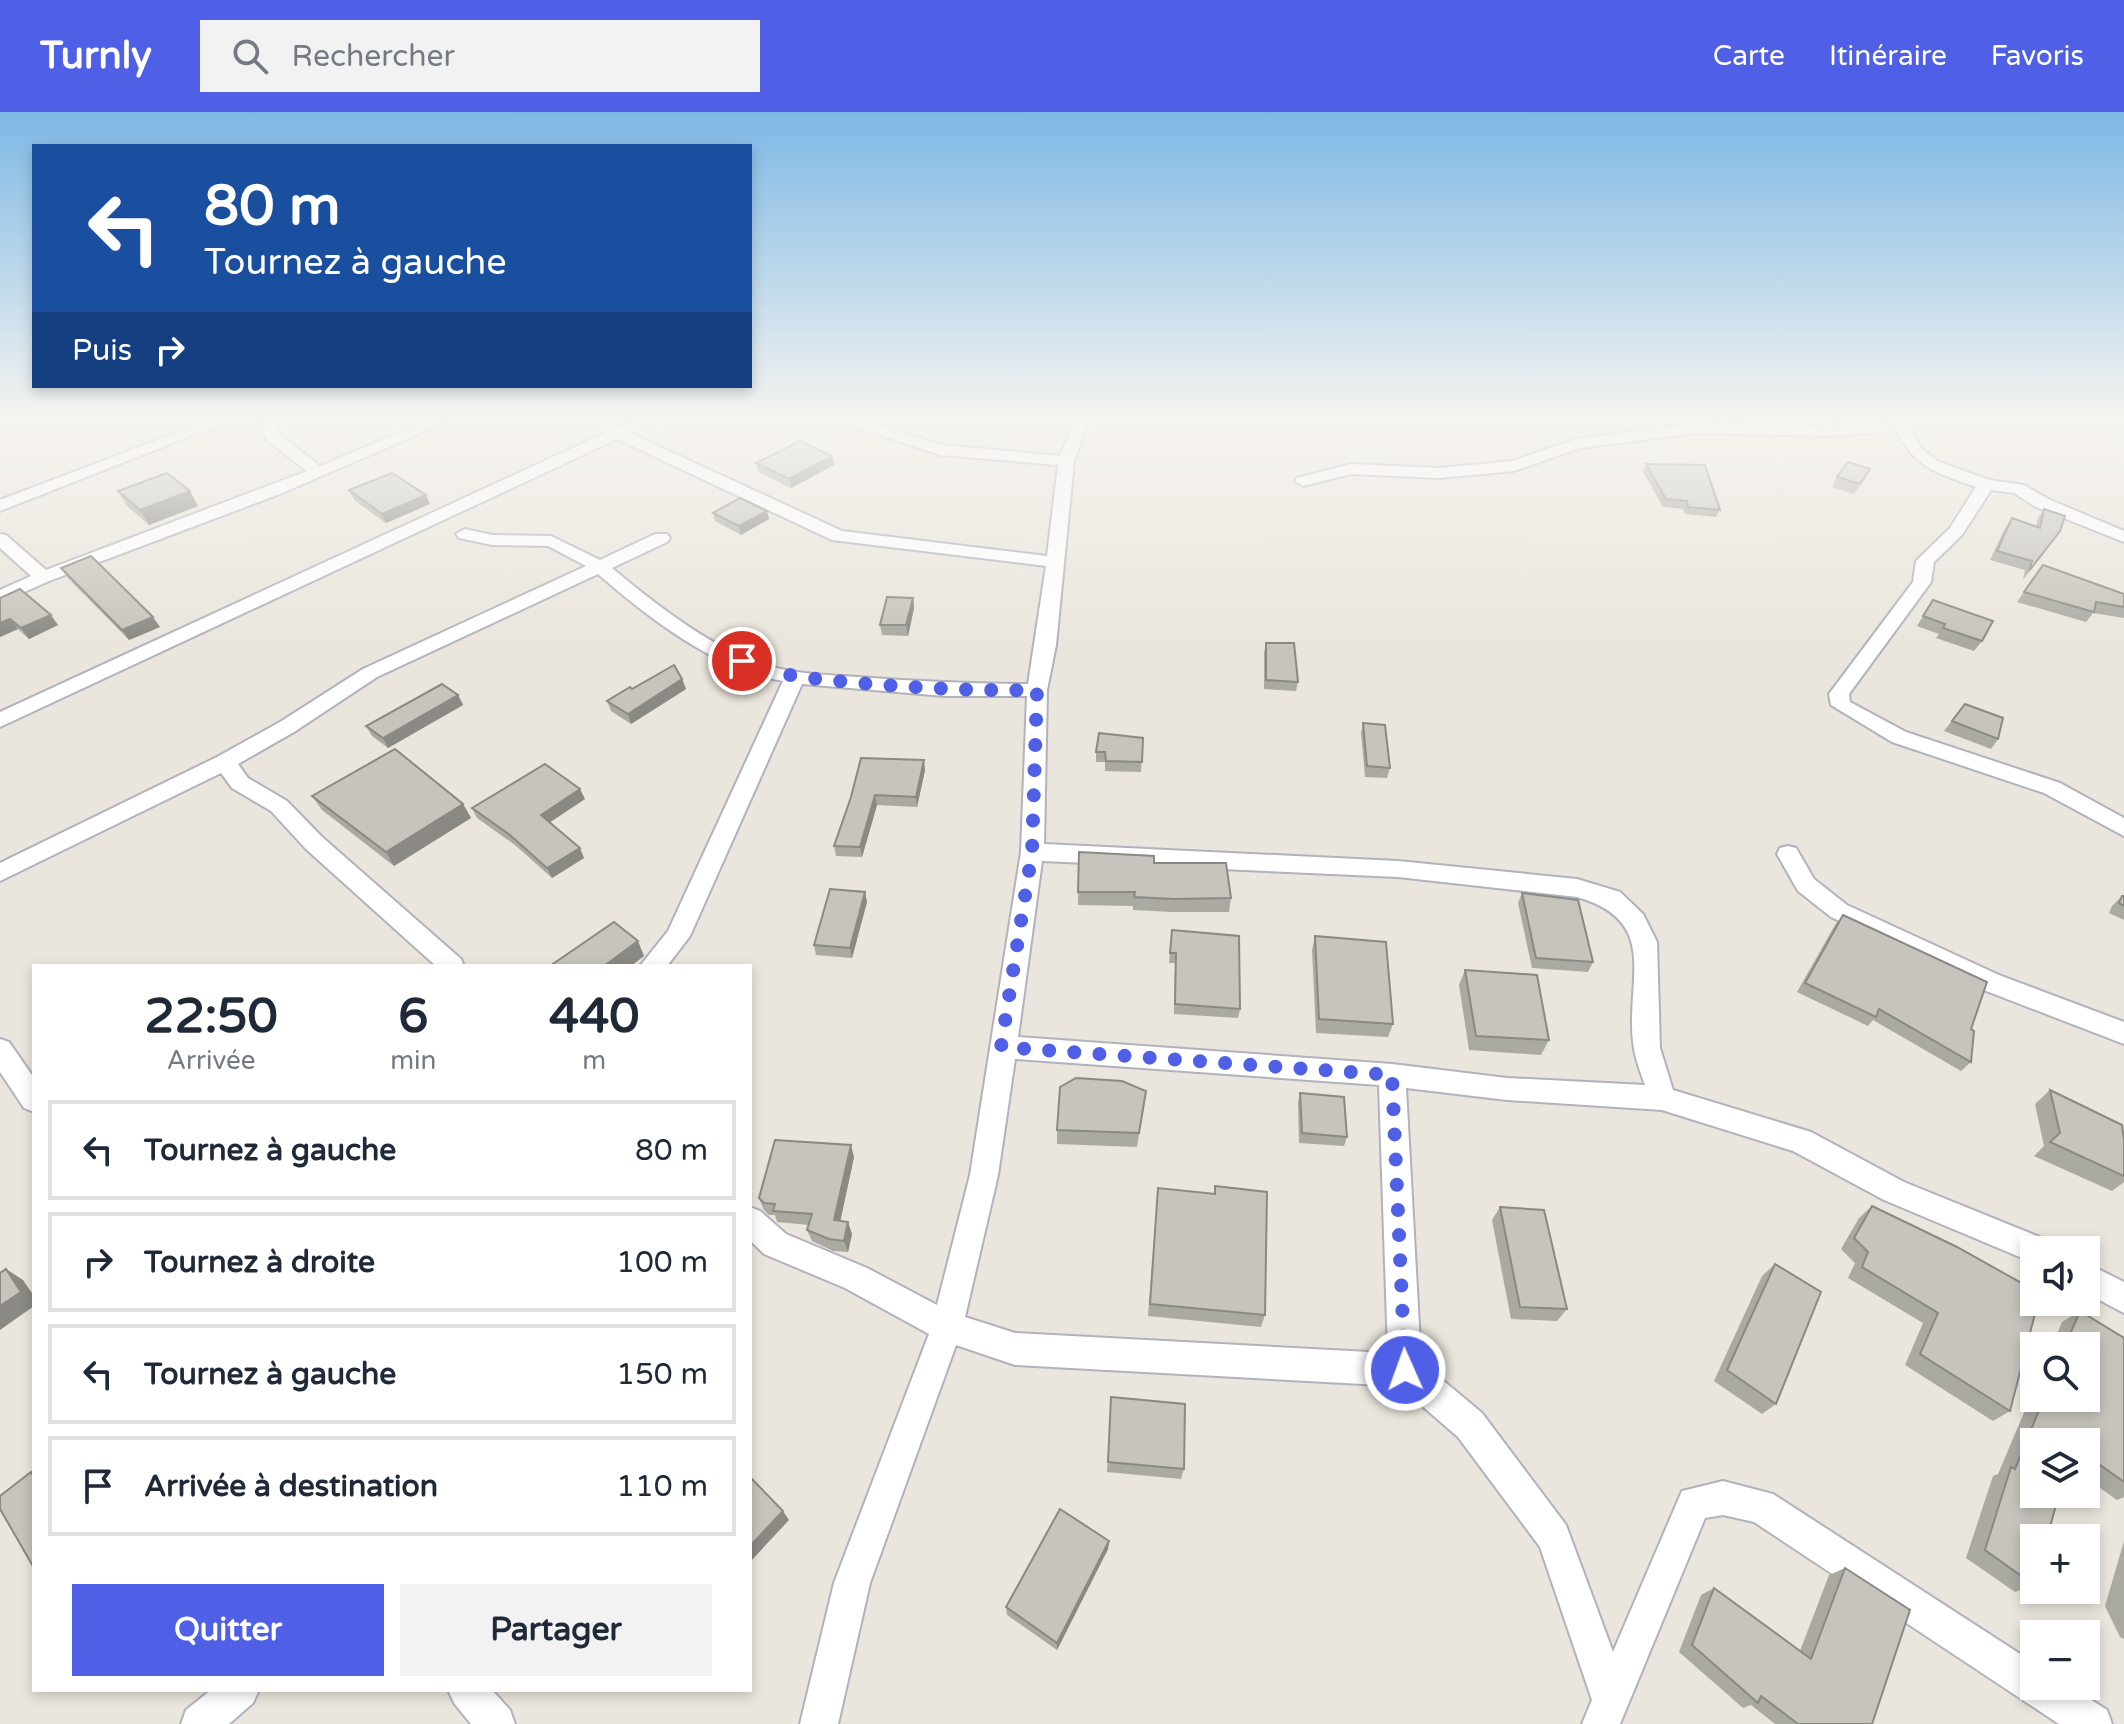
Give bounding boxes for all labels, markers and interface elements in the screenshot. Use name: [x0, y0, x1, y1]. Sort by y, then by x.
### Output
search box: [200, 20, 760, 92]
text: Turnly: [40, 33, 152, 79]
icon: search: [228, 34, 272, 78]
text: Rechercher: [292, 38, 455, 75]
text: Carte: [1713, 39, 1785, 73]
text: Itinéraire: [1829, 39, 1947, 73]
text: Favoris: [1991, 39, 2084, 73]
text: 80 m: [204, 173, 340, 240]
icon: left: [72, 176, 176, 280]
text: Tournez à gauche: [204, 241, 507, 284]
icon: right: [148, 328, 192, 372]
text: Puis: [72, 332, 132, 369]
pin: [708, 627, 776, 695]
icon: arrive: [720, 639, 764, 683]
text: 22:50: [145, 988, 278, 1046]
text: 6: [398, 988, 428, 1046]
text: 440: [549, 988, 639, 1046]
text: Arrivée: [167, 1045, 255, 1076]
text: min: [390, 1045, 436, 1076]
text: m: [582, 1045, 606, 1076]
icon: left: [76, 1128, 120, 1172]
text: Tournez à gauche: [144, 1132, 396, 1169]
text: 80 m: [635, 1132, 708, 1169]
map controls: [2020, 1236, 2100, 1700]
button: sound: [2020, 1236, 2100, 1316]
icon: right: [76, 1240, 120, 1284]
text: Tournez à droite: [144, 1244, 375, 1281]
text: 100 m: [616, 1244, 708, 1281]
position arrow: [1363, 1328, 1447, 1412]
button: search: [2020, 1332, 2100, 1412]
icon: left: [76, 1352, 120, 1396]
text: Tournez à gauche: [144, 1356, 396, 1393]
text: 150 m: [616, 1356, 708, 1393]
button: layers: [2020, 1428, 2100, 1508]
icon: arrive: [76, 1464, 120, 1508]
text: Arrivée à destination: [144, 1468, 438, 1505]
text: 110 m: [616, 1468, 708, 1505]
button: +: [2020, 1524, 2100, 1604]
button: Quitter: [72, 1584, 384, 1676]
button: Partager: [400, 1584, 712, 1676]
button: −: [2020, 1620, 2100, 1700]

